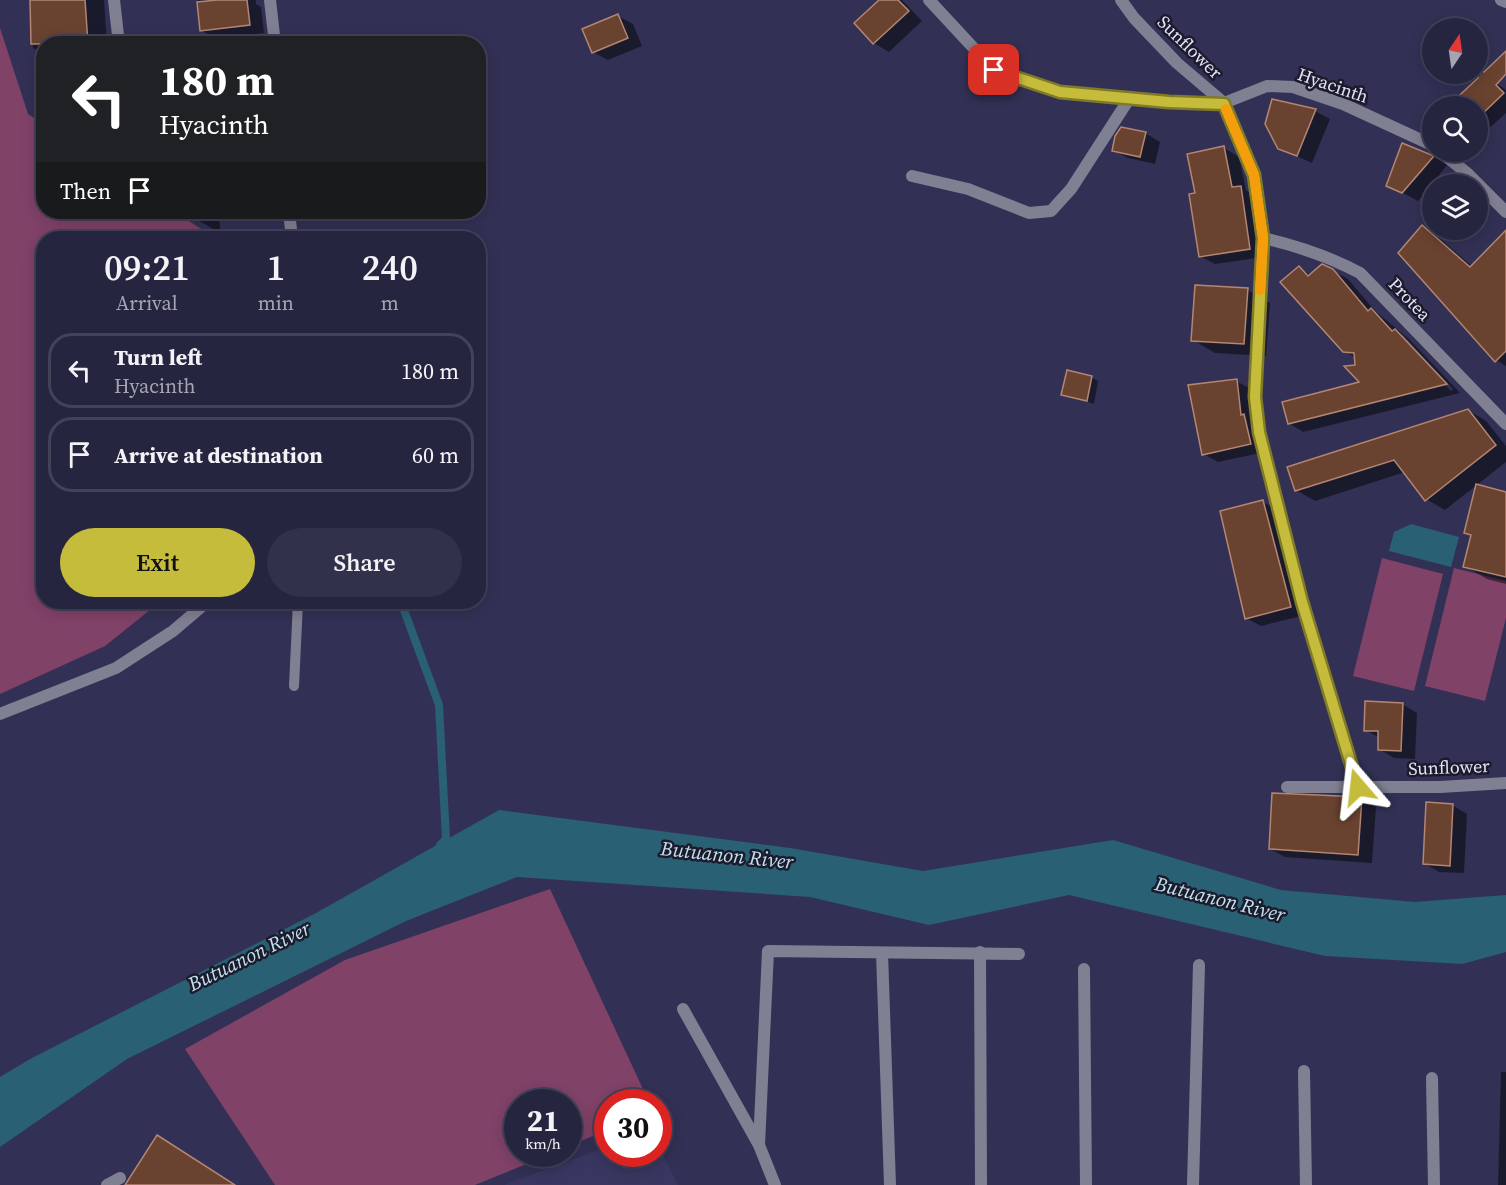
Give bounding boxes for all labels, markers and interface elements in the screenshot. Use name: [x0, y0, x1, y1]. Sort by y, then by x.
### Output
street label: Sunflower: [1152, 10, 1228, 85]
north arrow: [1422, 18, 1488, 84]
map controls: [1422, 18, 1488, 240]
pin: [968, 44, 1019, 95]
text: 180 m: [159, 51, 274, 109]
icon: arrive: [977, 53, 1010, 86]
icon: left: [60, 60, 138, 138]
street label: Hyacinth: [1294, 61, 1372, 109]
button: search: [1422, 96, 1488, 162]
text: Hyacinth: [159, 106, 269, 143]
icon: arrive: [123, 174, 156, 207]
button: layers: [1422, 174, 1488, 240]
text: Then: [60, 176, 111, 206]
text: 09:21: [104, 243, 190, 292]
text: 1: [266, 243, 285, 292]
text: 240: [362, 243, 418, 292]
street label: Protea: [1383, 272, 1437, 327]
text: Arrival: [116, 289, 178, 317]
text: min: [258, 289, 294, 317]
text: m: [381, 289, 399, 317]
text: Turn left: [114, 342, 202, 372]
icon: left: [63, 354, 96, 387]
text: 180 m: [401, 356, 459, 386]
text: Hyacinth: [114, 372, 196, 400]
icon: arrive: [63, 438, 96, 471]
text: Arrive at destination: [114, 440, 323, 470]
text: 60 m: [412, 440, 459, 470]
button: Exit: [60, 528, 255, 597]
button: Share: [267, 528, 462, 597]
street label: Sunflower: [1408, 753, 1491, 781]
position arrow: [1326, 755, 1390, 819]
water label: Butuanon River: [658, 834, 796, 876]
water label: Butuanon River: [1151, 869, 1289, 929]
water label: Butuanon River: [182, 914, 316, 998]
speed limit sign: 30: [594, 1089, 672, 1167]
text: 21: [527, 1100, 559, 1141]
text: km/h: [525, 1133, 561, 1154]

